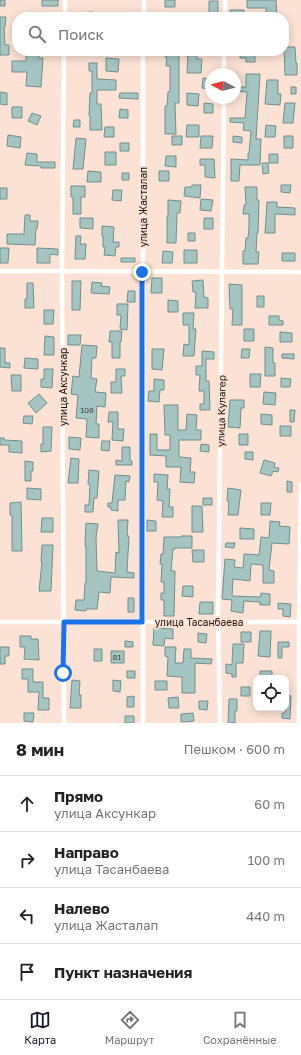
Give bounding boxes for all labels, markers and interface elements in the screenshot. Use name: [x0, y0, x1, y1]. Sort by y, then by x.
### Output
search box: [12, 12, 289, 56]
icon: search: [26, 23, 48, 45]
text: Поиск: [58, 25, 104, 43]
north arrow: [205, 68, 241, 104]
street label: улица Жасталап: [137, 167, 149, 247]
route end: [133, 263, 151, 281]
street label: улица Аксункар: [57, 348, 69, 426]
street label: улица Кулагер: [214, 375, 228, 447]
house number: 108: [80, 405, 94, 415]
street label: улица Тасанбаева: [155, 616, 243, 628]
house number: 81: [113, 652, 121, 662]
route start: [54, 664, 72, 682]
map controls: [253, 675, 289, 711]
button: locate: [253, 675, 289, 711]
text: 8 мин: [16, 739, 64, 760]
text: Пешком · 600 m: [184, 741, 285, 757]
text: Прямо: [54, 787, 103, 805]
icon: ahead: [16, 793, 38, 815]
text: 60 m: [254, 796, 285, 812]
text: улица Аксункар: [54, 805, 156, 821]
text: Направо: [54, 843, 119, 861]
icon: right: [16, 849, 38, 871]
text: 100 m: [248, 852, 285, 868]
text: улица Тасанбаева: [54, 861, 169, 877]
text: Налево: [54, 899, 110, 917]
icon: left: [16, 905, 38, 927]
text: 440 m: [246, 908, 285, 924]
text: улица Жасталап: [54, 917, 158, 933]
icon: arrive: [16, 961, 38, 983]
text: Пункт назначения: [54, 963, 192, 981]
tab: Карта: [24, 1009, 56, 1046]
tab: Маршрут: [105, 1009, 154, 1046]
tab: Сохранённые: [203, 1009, 277, 1046]

